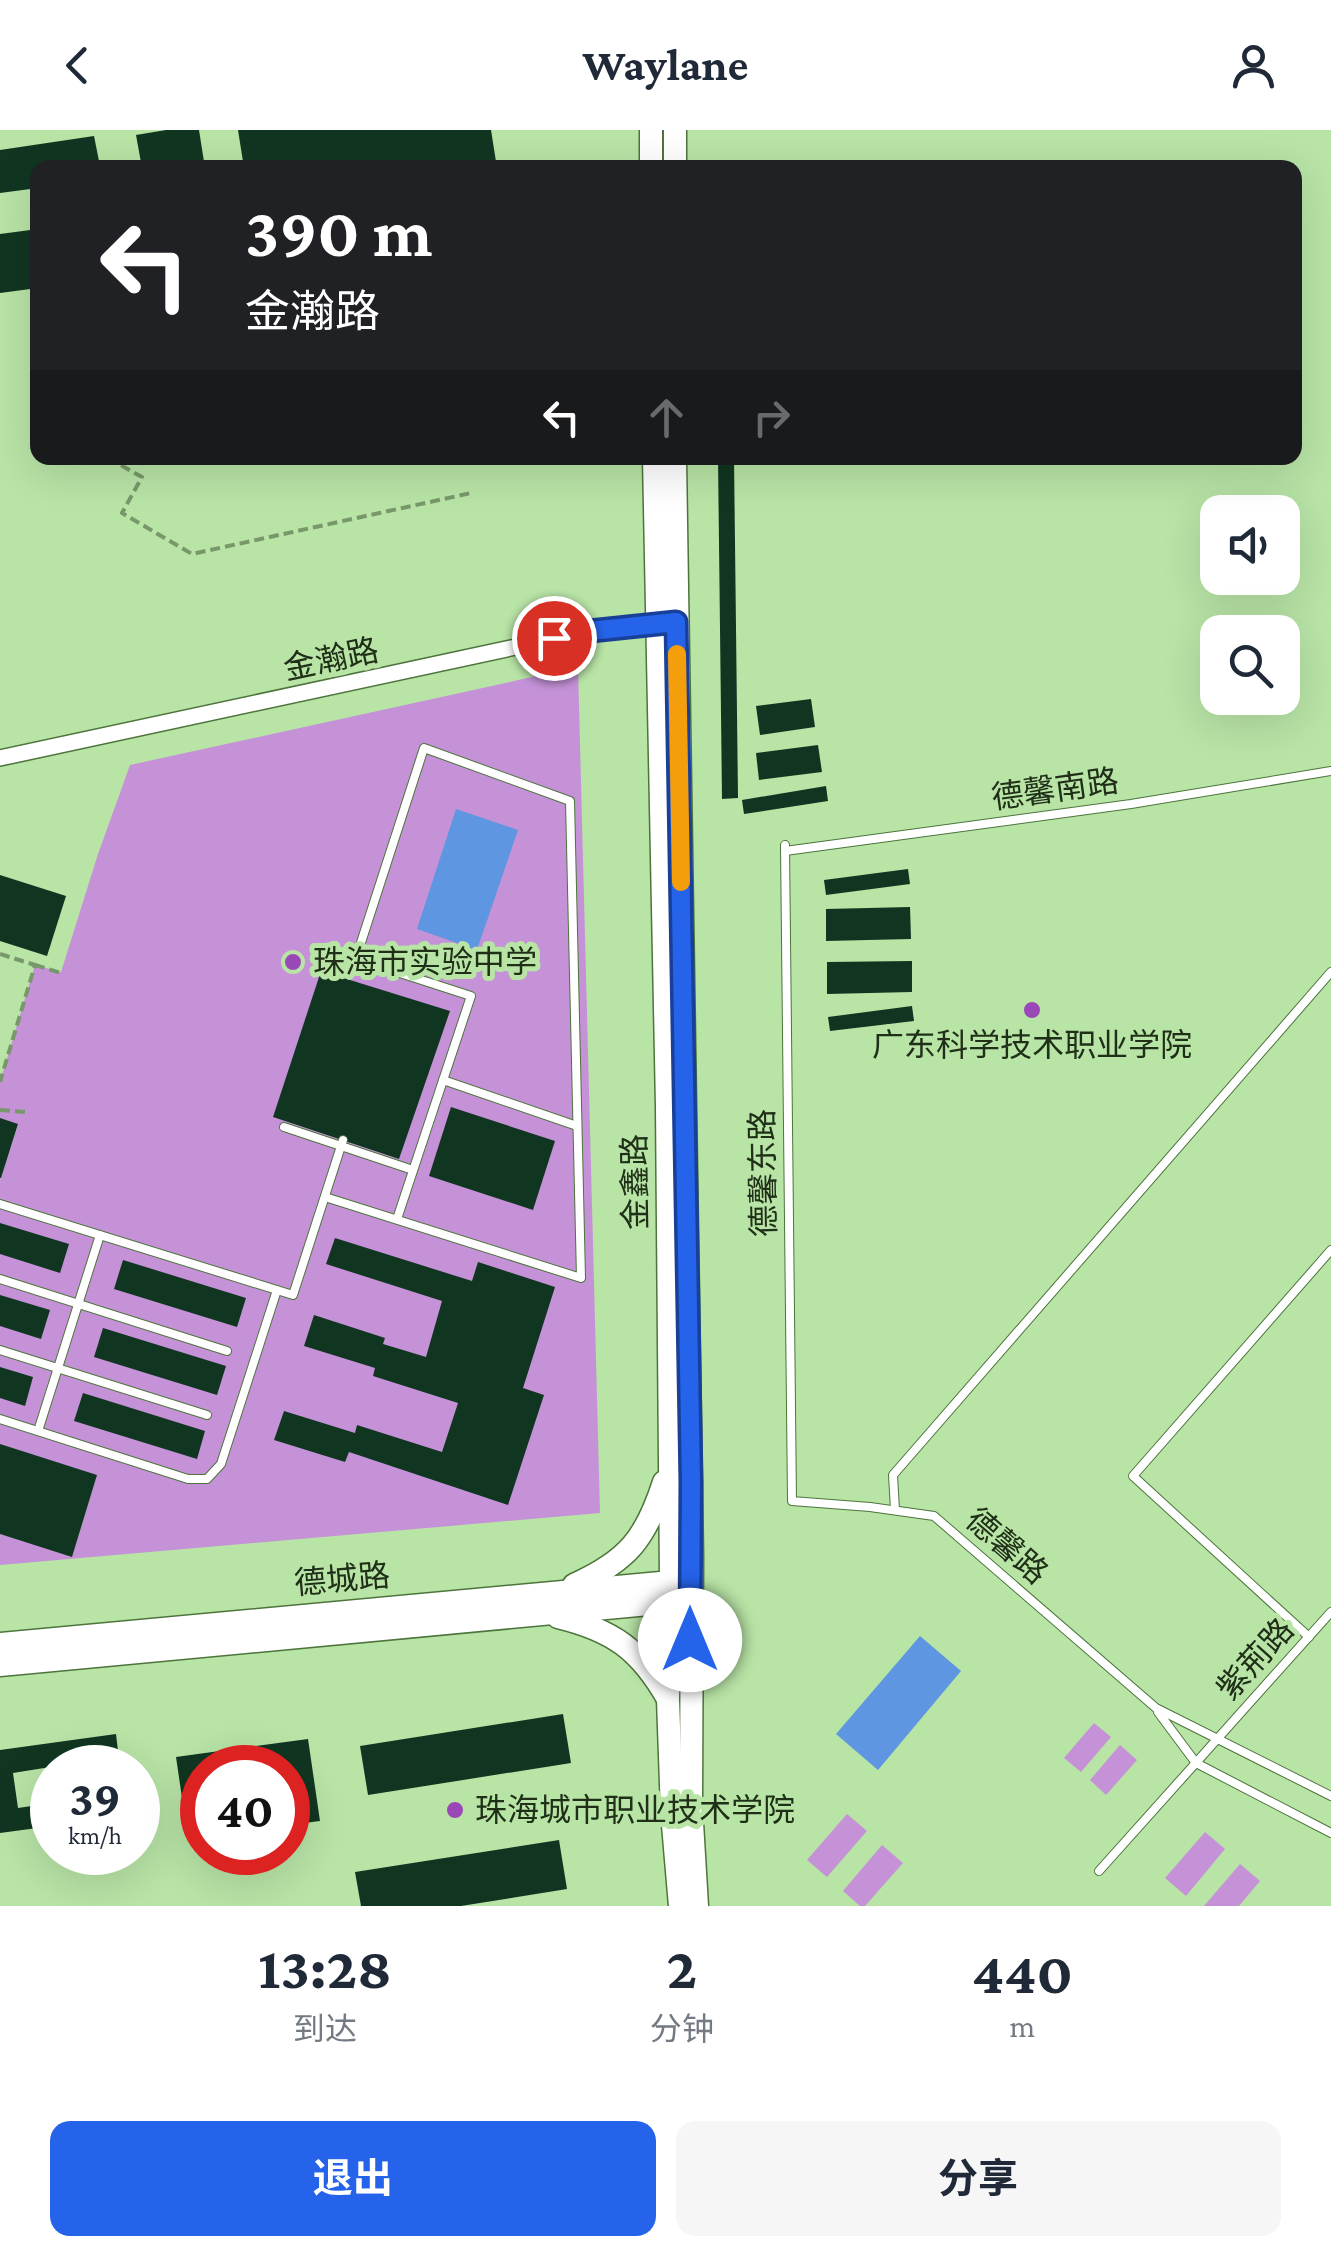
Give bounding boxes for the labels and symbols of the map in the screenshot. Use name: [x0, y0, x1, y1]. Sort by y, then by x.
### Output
pin: [512, 596, 597, 681]
street label: 金瀚路: [280, 631, 382, 687]
street label: 德馨南路: [989, 762, 1121, 816]
place label: 珠海市实验中学: [313, 944, 537, 980]
marker: 珠海市实验中学: [282, 951, 304, 973]
marker: 广东科学技术职业学院: [1021, 999, 1043, 1021]
place label: 广东科学技术职业学院: [872, 1027, 1192, 1063]
street label: 德馨东路: [744, 1109, 782, 1237]
street label: 金鑫路: [616, 1134, 654, 1230]
street label: 德馨路: [959, 1501, 1055, 1591]
street label: 德城路: [293, 1557, 391, 1601]
position arrow: [638, 1588, 742, 1692]
street label: 紫荊路: [1209, 1611, 1301, 1707]
speed limit sign: 40: [180, 1745, 310, 1875]
place label: 珠海城市职业技术学院: [475, 1792, 795, 1828]
marker: 珠海城市职业技术学院: [444, 1799, 466, 1821]

